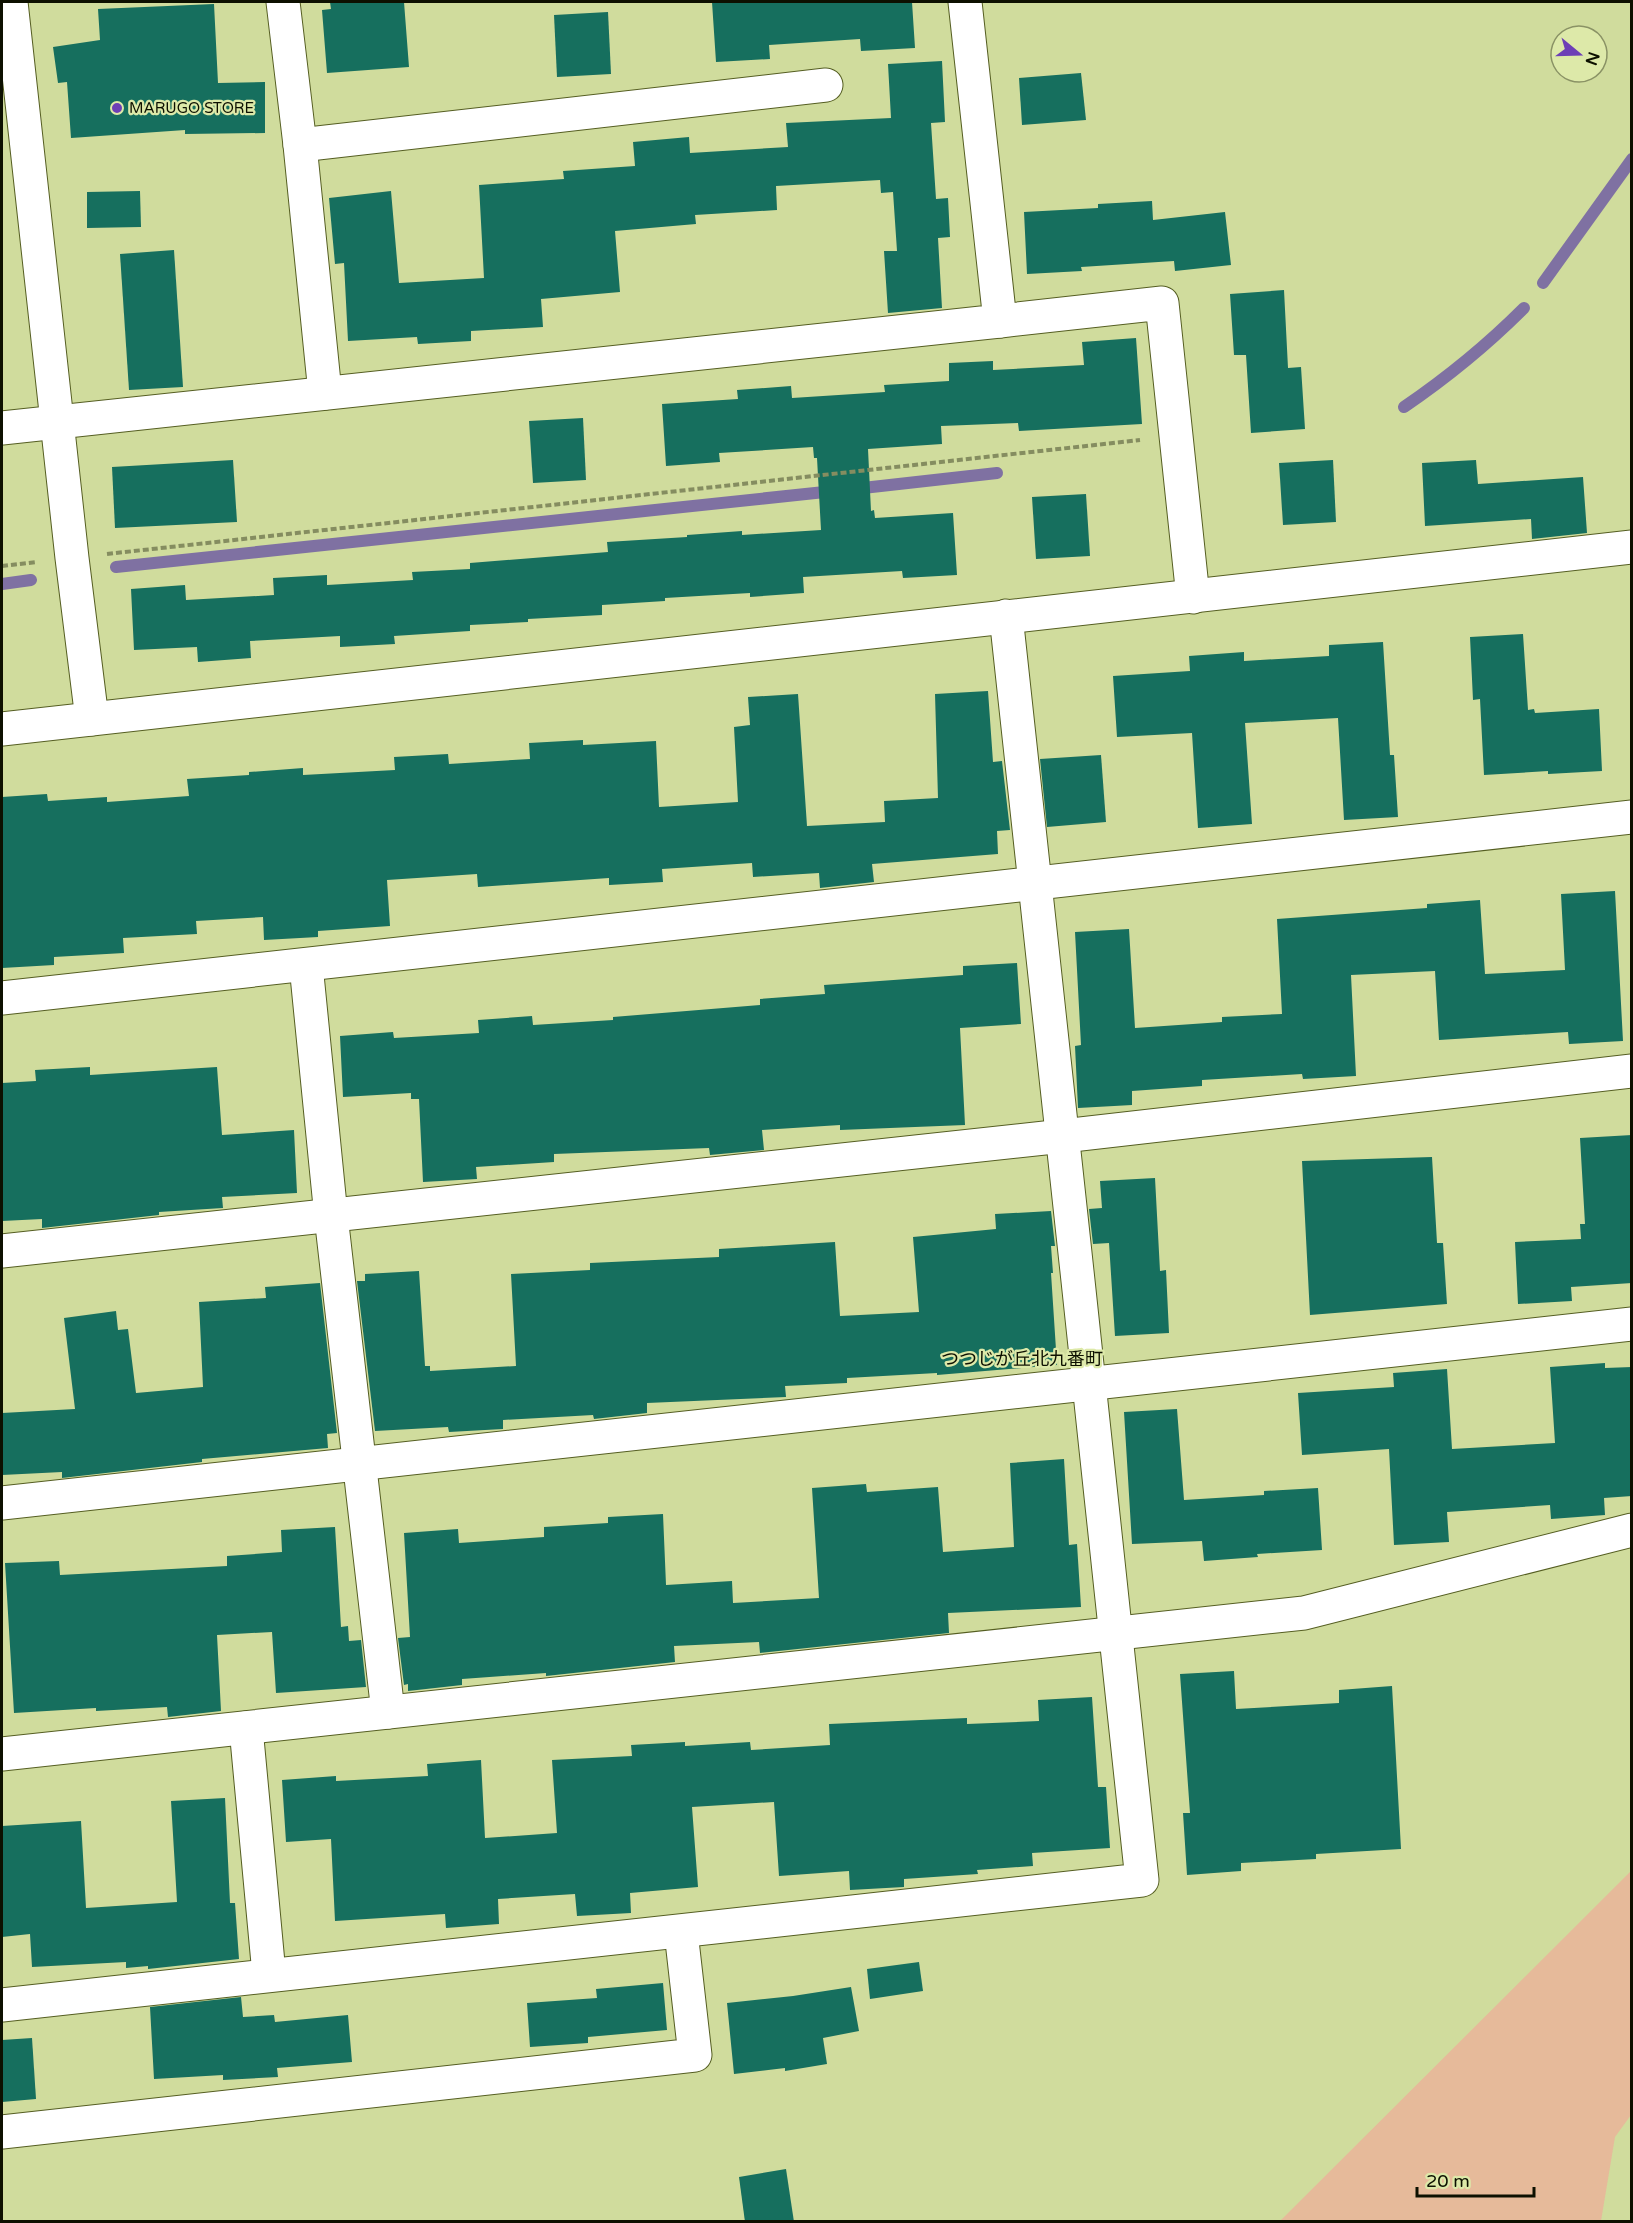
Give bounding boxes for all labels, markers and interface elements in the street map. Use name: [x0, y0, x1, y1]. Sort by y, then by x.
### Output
north arrow: [1549, 24, 1609, 84]
text: N: [1581, 49, 1604, 68]
place label: MARUGO STORE: [129, 99, 254, 117]
marker: MARUGO STORE: [110, 101, 124, 115]
district label: つつじが丘北九番町: [941, 1348, 1103, 1370]
scale bar: [1417, 2160, 1534, 2198]
text: 20 m: [1426, 2170, 1470, 2192]

